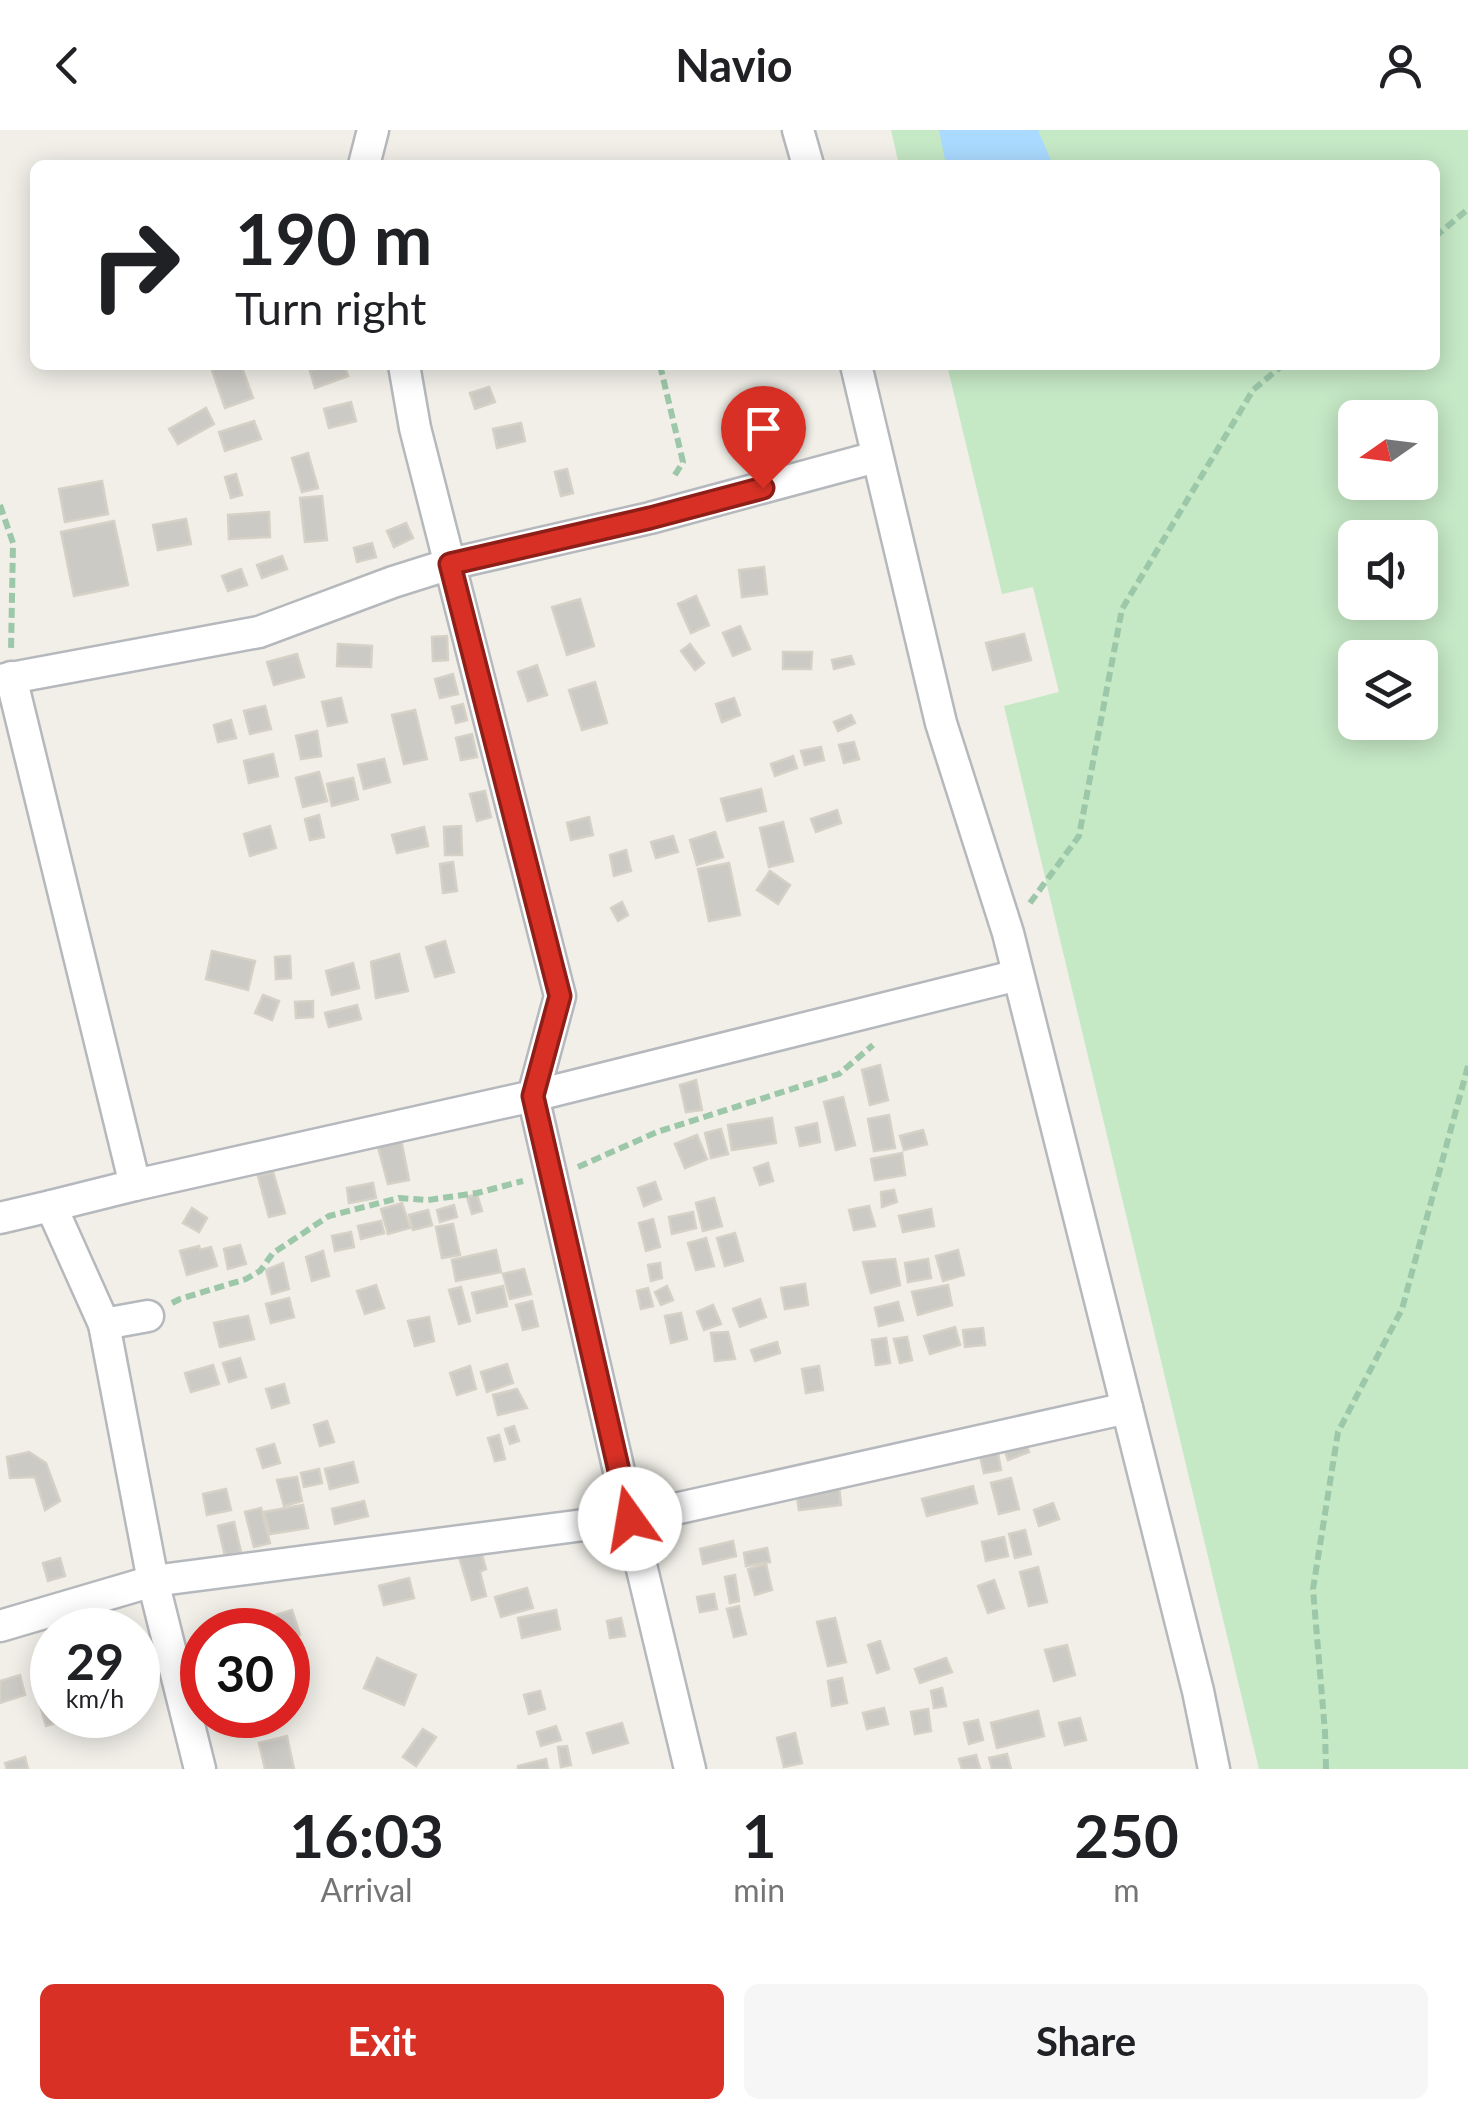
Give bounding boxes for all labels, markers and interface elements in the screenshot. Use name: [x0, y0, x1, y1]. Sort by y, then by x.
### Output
icon: back: [40, 38, 95, 93]
text: Navio: [675, 38, 793, 92]
icon: person: [1373, 38, 1428, 93]
text: 190 m: [235, 196, 432, 280]
icon: right: [70, 200, 200, 330]
text: Turn right: [235, 281, 426, 335]
pin: [721, 386, 806, 489]
north arrow: [1338, 400, 1438, 500]
map controls: [1338, 400, 1438, 740]
icon: arrive: [736, 401, 791, 456]
button: sound: [1338, 520, 1438, 620]
button: layers: [1338, 640, 1438, 740]
position arrow: [578, 1467, 682, 1571]
speed limit sign: 30: [180, 1608, 310, 1738]
text: 29: [66, 1631, 124, 1691]
text: km/h: [66, 1683, 124, 1713]
text: 16:03: [289, 1799, 444, 1871]
text: 1: [742, 1799, 777, 1871]
text: 250: [1074, 1799, 1179, 1871]
text: Arrival: [320, 1870, 413, 1909]
text: min: [733, 1870, 785, 1909]
text: m: [1113, 1870, 1140, 1909]
button: Exit: [40, 1984, 724, 2099]
button: Share: [744, 1984, 1428, 2099]

